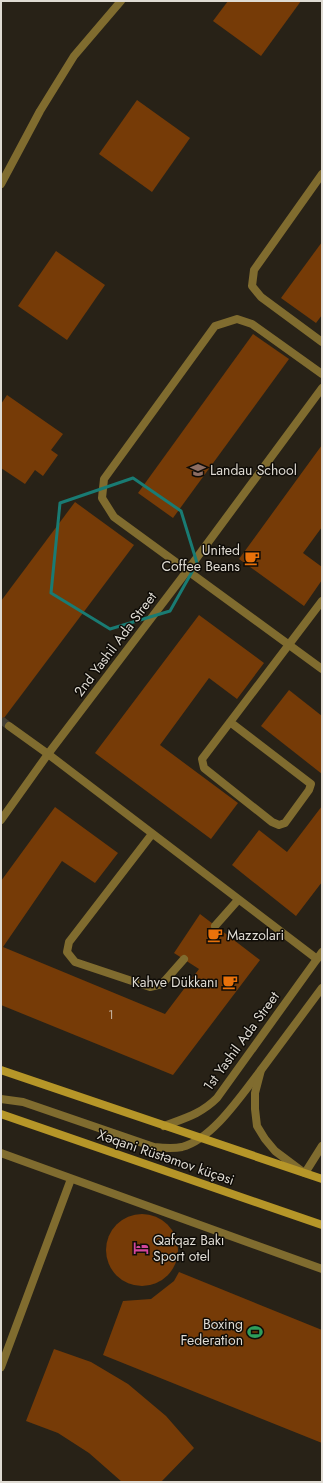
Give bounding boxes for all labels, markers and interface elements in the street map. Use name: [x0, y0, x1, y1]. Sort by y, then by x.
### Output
place label: Landau School: [210, 460, 297, 480]
school or university icon: Landau School: [189, 461, 207, 479]
place label: United Coffee Beans: [161, 540, 240, 576]
cafe icon: United Coffee Beans: [243, 549, 261, 567]
street label: 2nd Yashil Ada Street: [69, 587, 161, 700]
place label: Mazzolari: [227, 925, 284, 945]
cafe icon: Mazzolari: [206, 926, 224, 944]
place label: Kahve Dükkanı: [132, 972, 218, 992]
cafe icon: Kahve Dükkanı: [221, 973, 239, 991]
street label: 1st Yashil Ada Street: [198, 987, 284, 1095]
house number: 1: [108, 1006, 114, 1024]
street label: Xəqani Rüstəmov küçəsi: [95, 1124, 237, 1190]
place label: Qafqaz Bakı Sport otel: [153, 1230, 225, 1266]
hotel icon: Qafqaz Bakı Sport otel: [132, 1239, 150, 1257]
place label: Boxing Federation: [180, 1314, 243, 1350]
sports icon: Boxing Federation: [246, 1323, 264, 1341]

